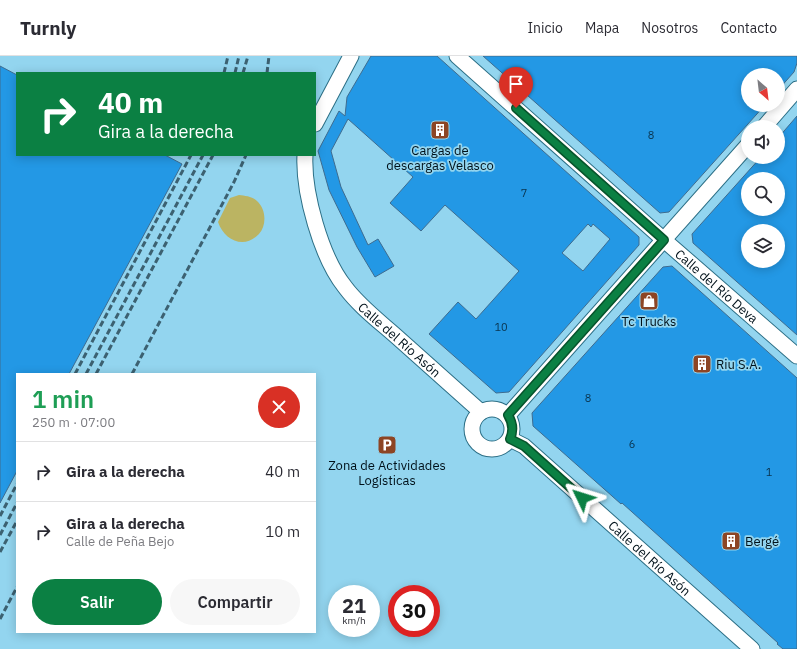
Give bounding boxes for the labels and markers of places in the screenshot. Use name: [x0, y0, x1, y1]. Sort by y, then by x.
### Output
pin: [499, 67, 533, 108]
building icon: Cargas de descargas Velasco: [429, 119, 451, 141]
place label: Cargas de descargas Velasco: [386, 142, 494, 174]
shop icon: Tc Trucks: [638, 290, 660, 312]
place label: Tc Trucks: [622, 313, 676, 330]
building icon: Riu S.A.: [691, 353, 713, 375]
place label: Riu S.A.: [716, 356, 761, 373]
parking icon: Zona de Actividades Logísticas: [376, 434, 398, 456]
place label: Zona de Actividades Logísticas: [328, 457, 446, 489]
building icon: Bergé: [720, 530, 742, 552]
place label: Bergé: [745, 533, 779, 550]

